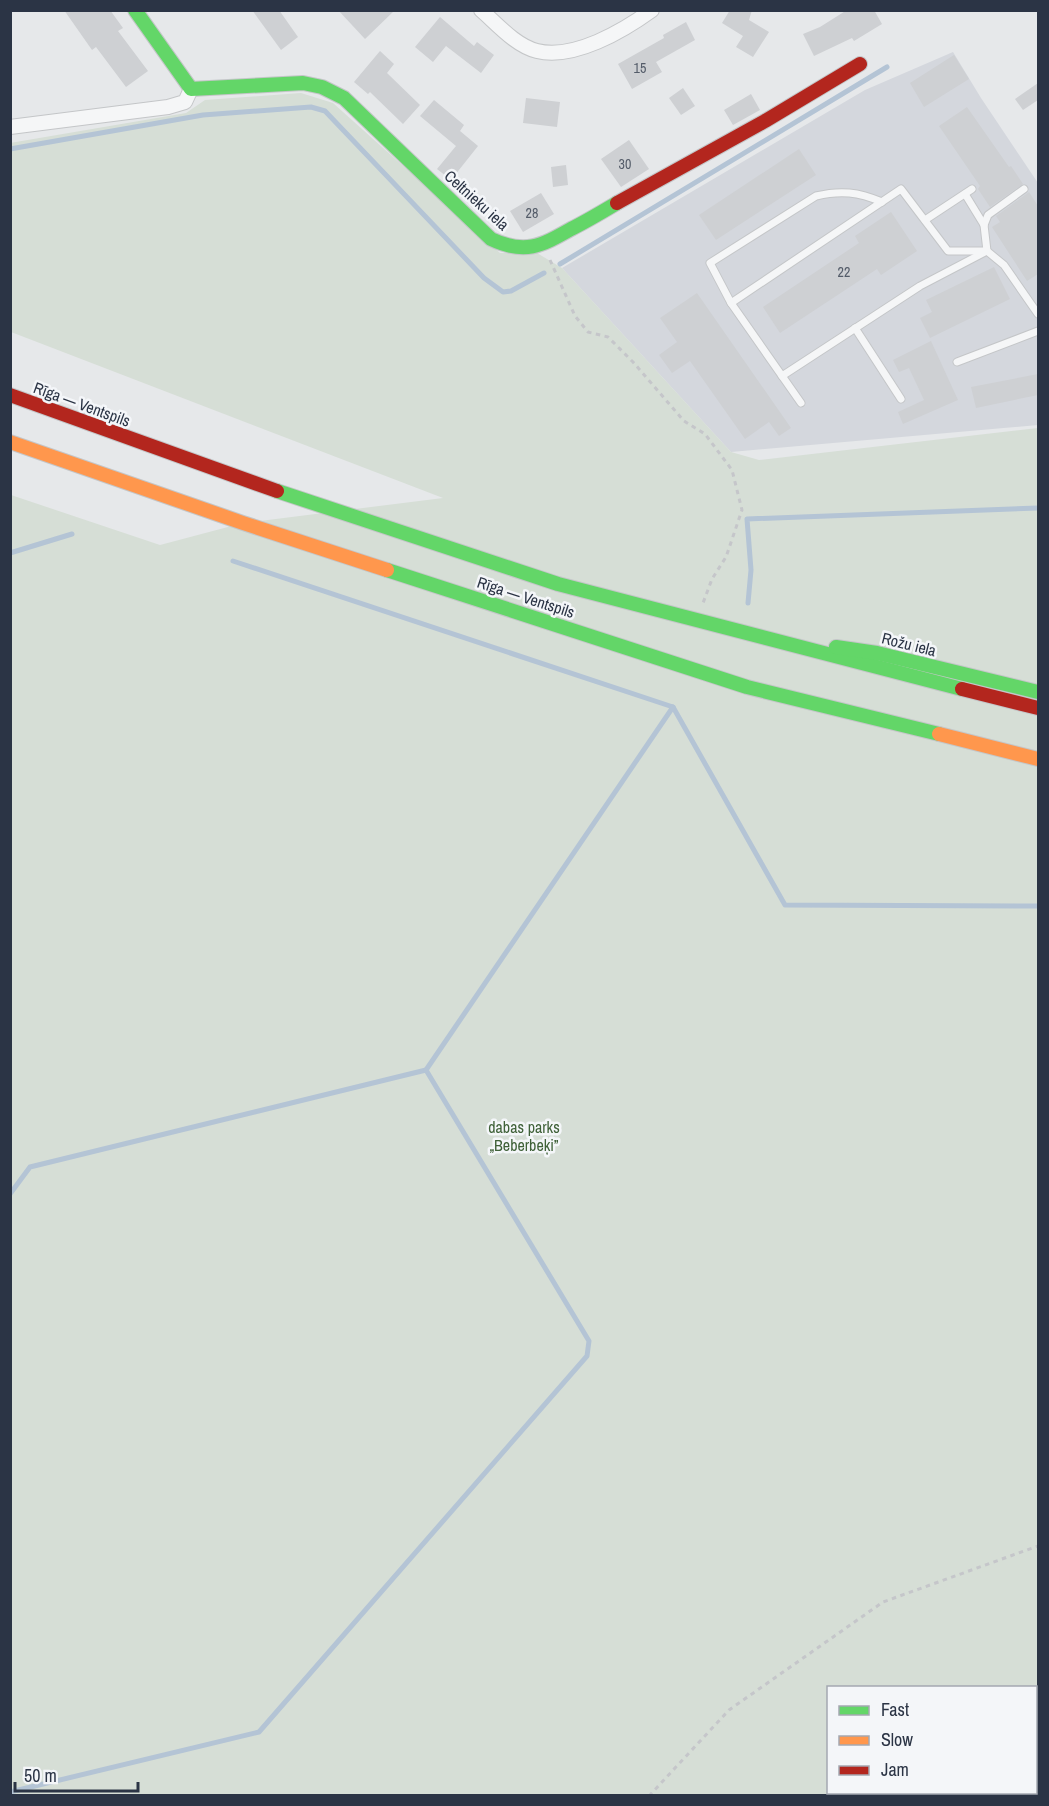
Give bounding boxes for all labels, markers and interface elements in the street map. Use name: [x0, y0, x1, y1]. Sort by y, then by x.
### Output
house number: 15: [634, 59, 646, 77]
house number: 30: [619, 155, 631, 173]
street label: Celtnieku iela: [440, 165, 515, 235]
house number: 28: [526, 204, 538, 222]
house number: 22: [838, 263, 850, 281]
street label: Rīga — Ventspils: [31, 376, 133, 432]
street label: Rīga — Ventspils: [474, 571, 578, 623]
street label: Rožu iela: [879, 627, 939, 662]
park label: dabas parks „Beberbeķi”: [488, 1116, 560, 1156]
legend: [827, 1686, 1037, 1794]
text: Fast: [881, 1697, 909, 1722]
text: Slow: [881, 1727, 913, 1752]
scale bar: [15, 1755, 138, 1793]
text: Jam: [881, 1757, 909, 1782]
text: 50 m: [24, 1763, 57, 1788]

